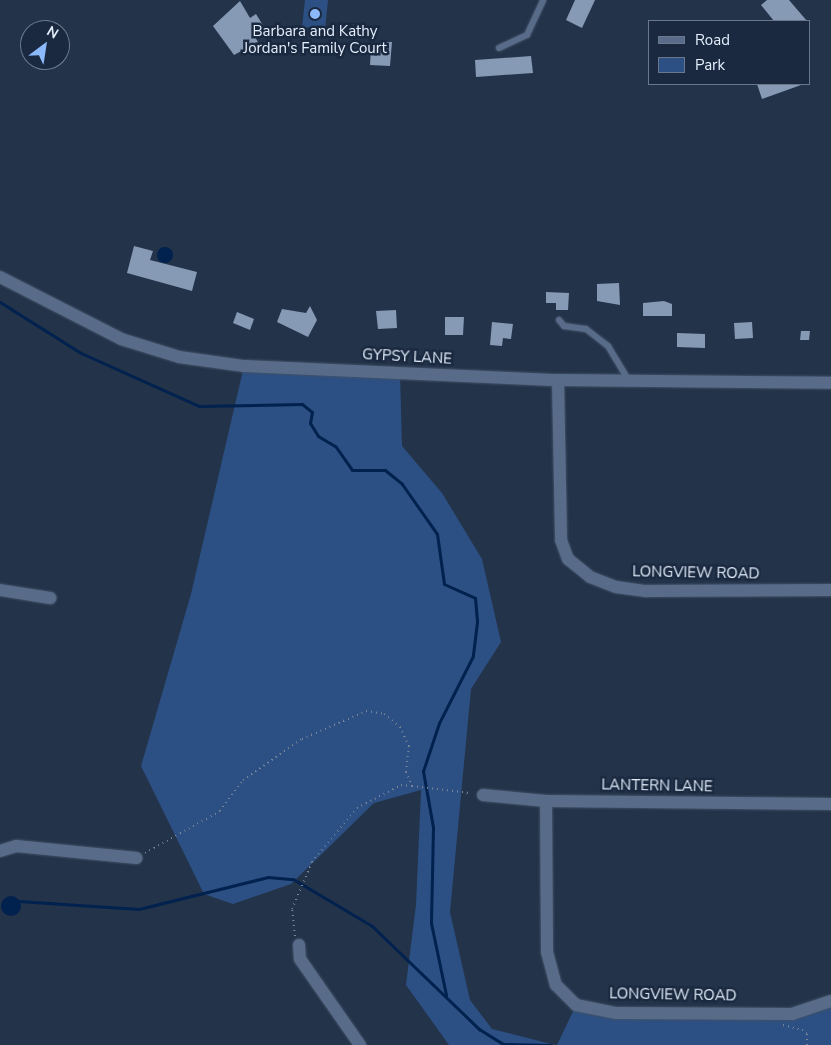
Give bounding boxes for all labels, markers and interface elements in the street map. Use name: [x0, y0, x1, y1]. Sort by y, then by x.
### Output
marker: Barbara and Kathy Jordan's Family Court: [309, 8, 321, 20]
north arrow: [20, 20, 70, 70]
legend: [648, 20, 811, 85]
text: N: [43, 22, 62, 43]
place label: Barbara and Kathy Jordan's Family Court: [243, 22, 387, 57]
text: Road: [695, 30, 730, 50]
text: Park: [695, 55, 725, 75]
street label: GYPSY LANE: [362, 346, 452, 368]
street label: LONGVIEW ROAD: [632, 563, 760, 583]
street label: LANTERN LANE: [601, 776, 713, 796]
street label: LONGVIEW ROAD: [609, 985, 737, 1005]

